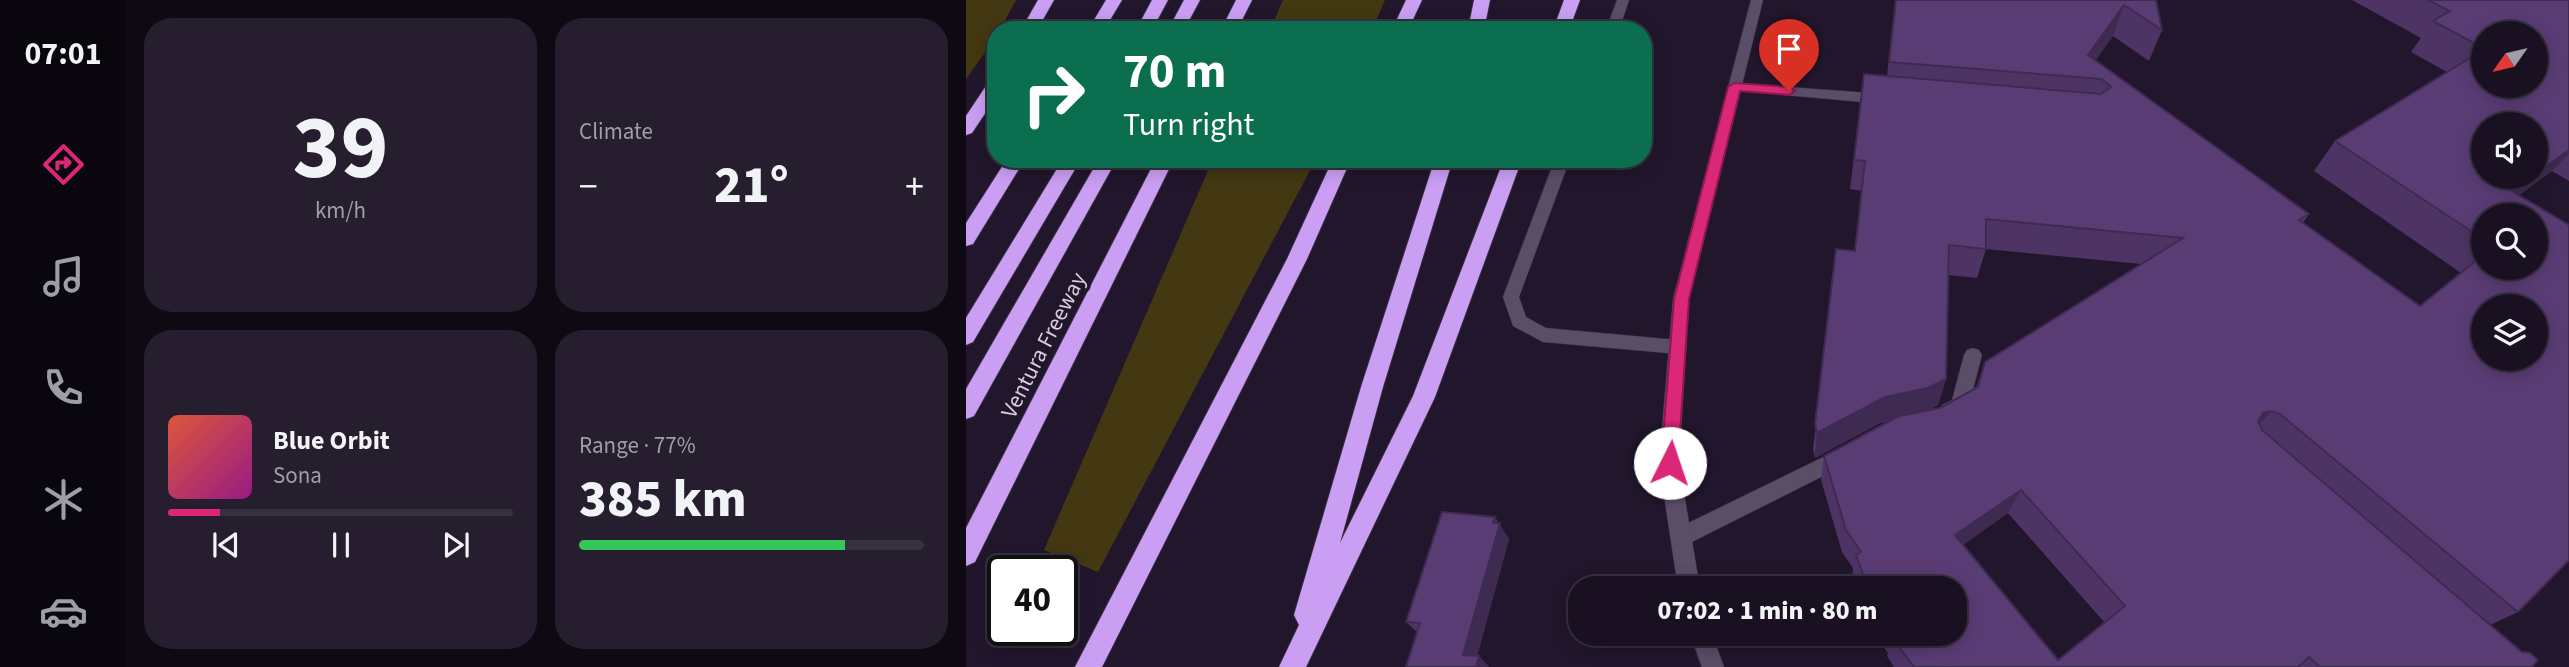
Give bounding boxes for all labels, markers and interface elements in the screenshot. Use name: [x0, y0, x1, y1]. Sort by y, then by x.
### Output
pin: [1759, 19, 1819, 91]
north arrow: [2471, 21, 2548, 98]
map controls: [2471, 21, 2548, 371]
icon: arrive: [1770, 30, 1808, 68]
text: 07:01: [24, 31, 102, 77]
text: 70 m: [1123, 37, 1227, 107]
icon: right: [1008, 49, 1099, 140]
text: 39: [292, 84, 389, 213]
text: Turn right: [1123, 102, 1254, 148]
button: sound: [2471, 112, 2548, 189]
text: Climate: [579, 115, 653, 148]
icon: directions: [39, 140, 88, 189]
text: 21°: [714, 149, 789, 223]
text: −: [579, 160, 598, 214]
text: +: [905, 160, 924, 214]
text: km/h: [315, 194, 366, 227]
button: search: [2471, 203, 2548, 280]
icon: music: [39, 252, 88, 301]
street label: Ventura Freeway: [993, 266, 1094, 424]
button: layers: [2471, 294, 2548, 371]
icon: phone: [39, 363, 88, 412]
text: Blue Orbit: [273, 422, 390, 459]
position arrow: [1633, 426, 1707, 500]
text: Range · 77%: [579, 429, 696, 462]
text: Sona: [273, 459, 322, 492]
text: 385 km: [579, 463, 747, 537]
icon: climate: [39, 475, 88, 524]
icon: previous: [207, 526, 245, 564]
icon: pause: [322, 526, 360, 564]
icon: next: [437, 526, 475, 564]
speed limit sign: 40: [987, 555, 1078, 646]
icon: car: [39, 587, 88, 636]
text: 07:02 · 1 min · 80 m: [1658, 592, 1877, 629]

